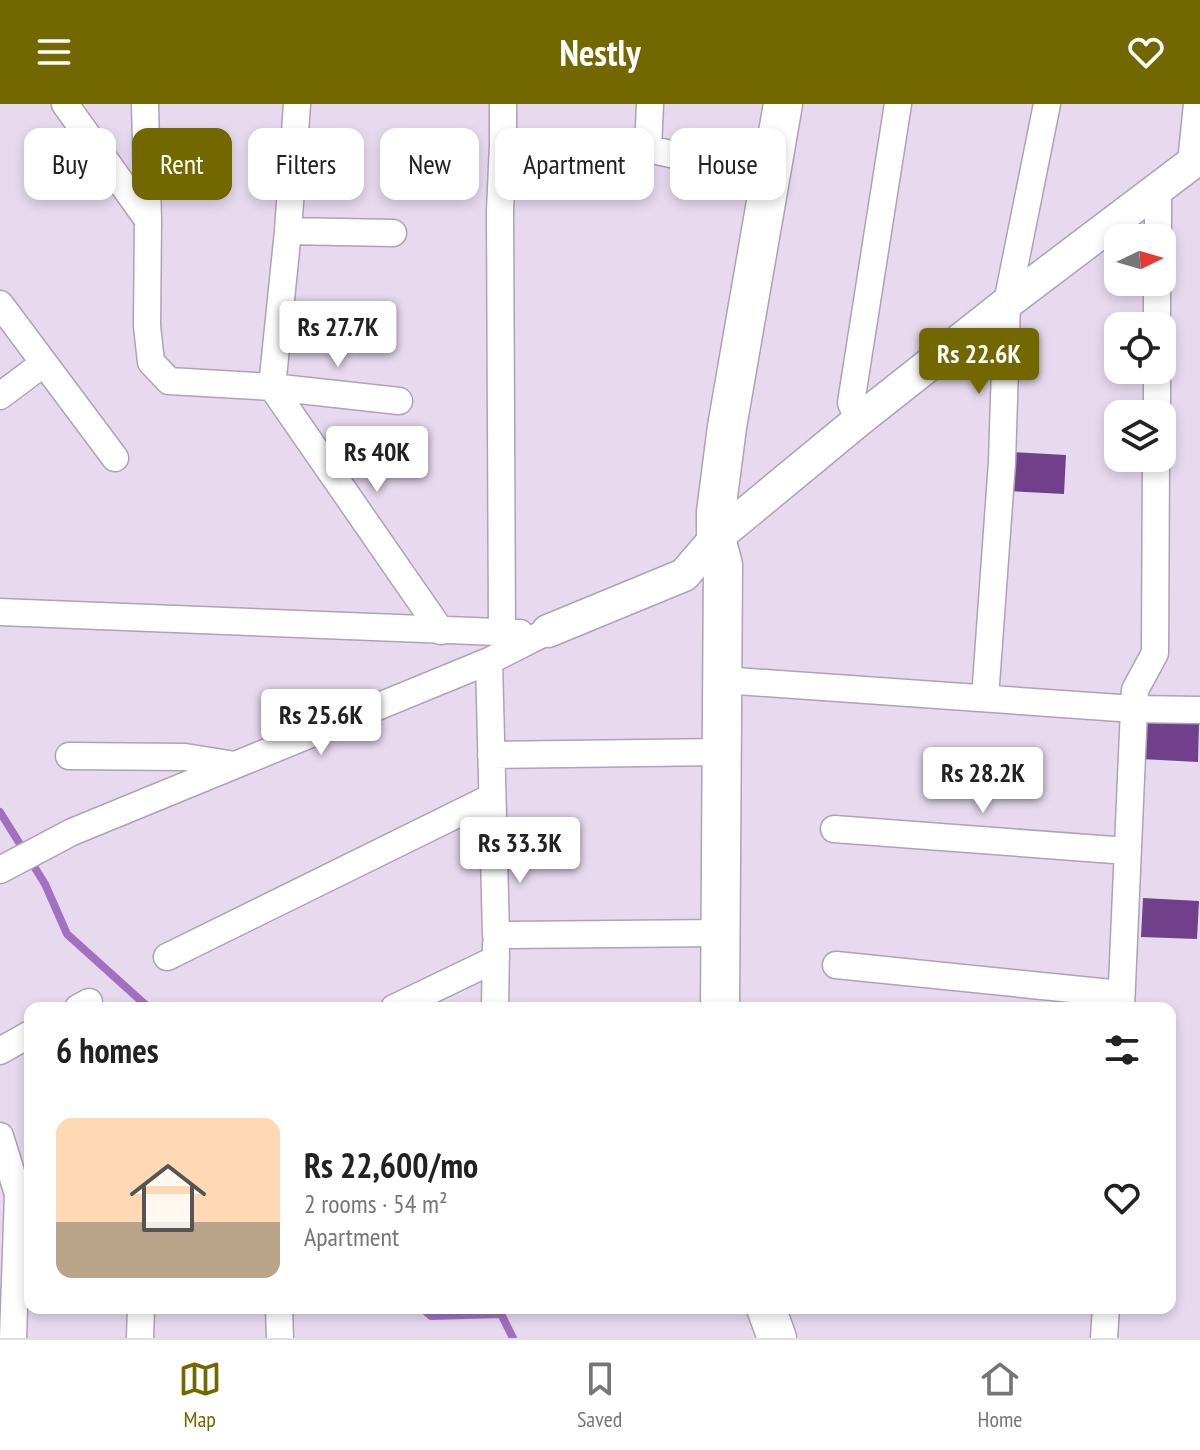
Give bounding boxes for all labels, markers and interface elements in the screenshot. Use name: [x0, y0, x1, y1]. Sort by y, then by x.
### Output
text: Nestly: [559, 29, 641, 76]
icon: menu: [32, 30, 76, 74]
icon: heart: [1124, 30, 1168, 74]
chip: Buy: [24, 128, 116, 200]
chip: Rent: [132, 128, 232, 200]
chip: Filters: [248, 128, 364, 200]
chip: New: [380, 128, 479, 200]
chip: Apartment: [495, 128, 654, 200]
chip: House: [670, 128, 786, 200]
north arrow: [1104, 224, 1176, 296]
map controls: [1104, 224, 1176, 472]
pin: Rs 27.7K: [255, 301, 421, 369]
text: Rs 27.7K: [297, 310, 379, 343]
button: locate: [1104, 312, 1176, 384]
pin: Rs 22.6K: [896, 328, 1062, 396]
text: Rs 22.6K: [937, 337, 1021, 370]
button: layers: [1104, 400, 1176, 472]
pin: Rs 40K: [312, 426, 442, 494]
text: Rs 40K: [344, 435, 410, 468]
pin: Rs 25.6K: [238, 689, 404, 757]
text: Rs 25.6K: [279, 698, 363, 731]
pin: Rs 28.2K: [900, 747, 1066, 815]
text: Rs 28.2K: [941, 756, 1025, 789]
pin: Rs 33.3K: [437, 817, 603, 885]
text: Rs 33.3K: [478, 826, 562, 859]
text: 6 homes: [56, 1028, 159, 1072]
icon: filters: [1100, 1028, 1144, 1072]
text: Rs 22,600/mo: [304, 1143, 478, 1187]
icon: home: [120, 1150, 216, 1246]
icon: heart: [1100, 1176, 1144, 1220]
text: 2 rooms · 54 m²: [304, 1187, 448, 1220]
text: Apartment: [304, 1220, 399, 1253]
tab: Map: [178, 1357, 222, 1433]
tab: Saved: [577, 1357, 622, 1433]
tab: Home: [978, 1357, 1022, 1433]

